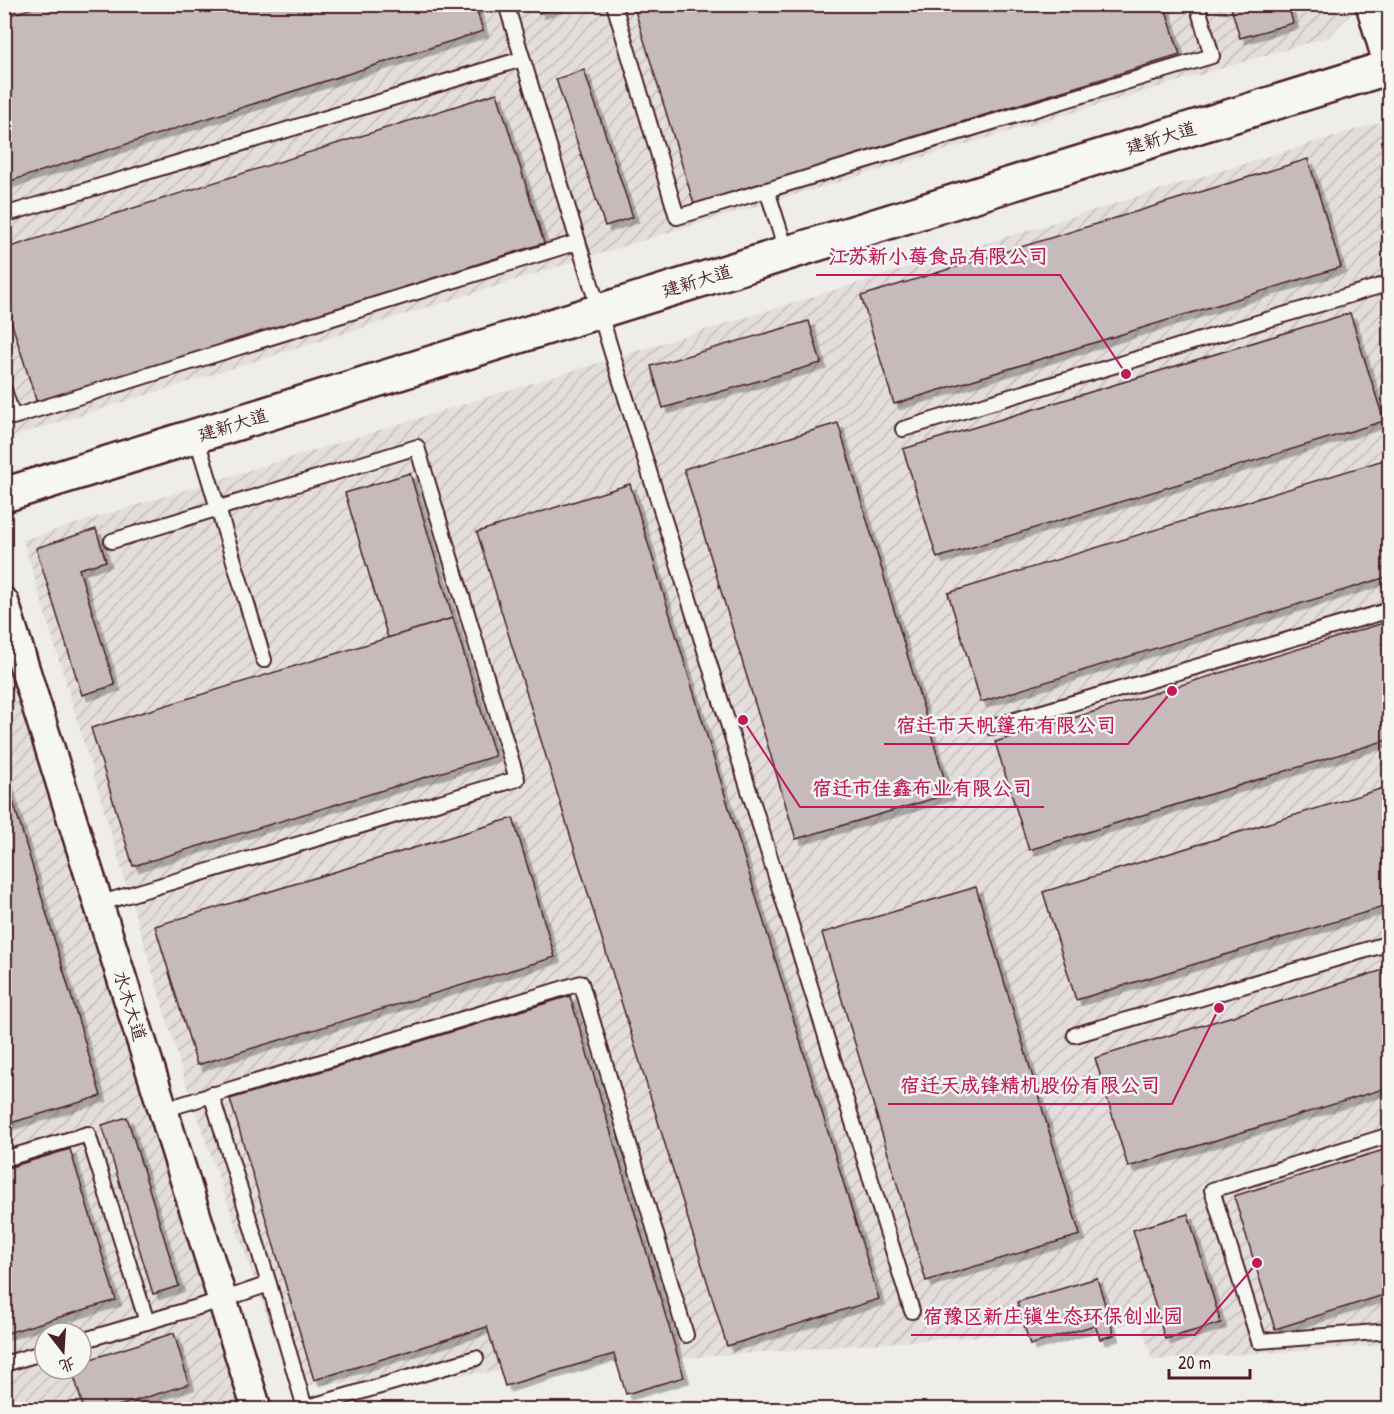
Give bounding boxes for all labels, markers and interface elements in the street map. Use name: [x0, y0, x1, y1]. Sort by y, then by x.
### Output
street label: 建新大道: [1123, 115, 1199, 160]
callout: 江苏新小莓食品有限公司: [816, 237, 1060, 275]
text: 江苏新小莓食品有限公司: [828, 242, 1048, 269]
street label: 建新大道: [659, 258, 735, 303]
street label: 建新大道: [195, 402, 271, 447]
callout: 宿迁市天帆篷布有限公司: [884, 706, 1128, 744]
text: 宿迁市天帆篷布有限公司: [896, 711, 1116, 738]
callout: 宿迁市佳鑫布业有限公司: [800, 769, 1044, 807]
text: 宿迁市佳鑫布业有限公司: [812, 774, 1032, 801]
street label: 水木大道: [108, 968, 153, 1044]
callout: 宿迁天成锋精机股份有限公司: [888, 1066, 1172, 1104]
text: 宿迁天成锋精机股份有限公司: [900, 1071, 1160, 1098]
callout: 宿豫区新庄镇生态环保创业园: [911, 1297, 1195, 1335]
text: 宿豫区新庄镇生态环保创业园: [923, 1302, 1183, 1329]
north arrow: [33, 1321, 93, 1381]
scale bar: [1169, 1342, 1250, 1380]
text: 20 m: [1178, 1350, 1211, 1375]
text: 北: [57, 1352, 78, 1378]

